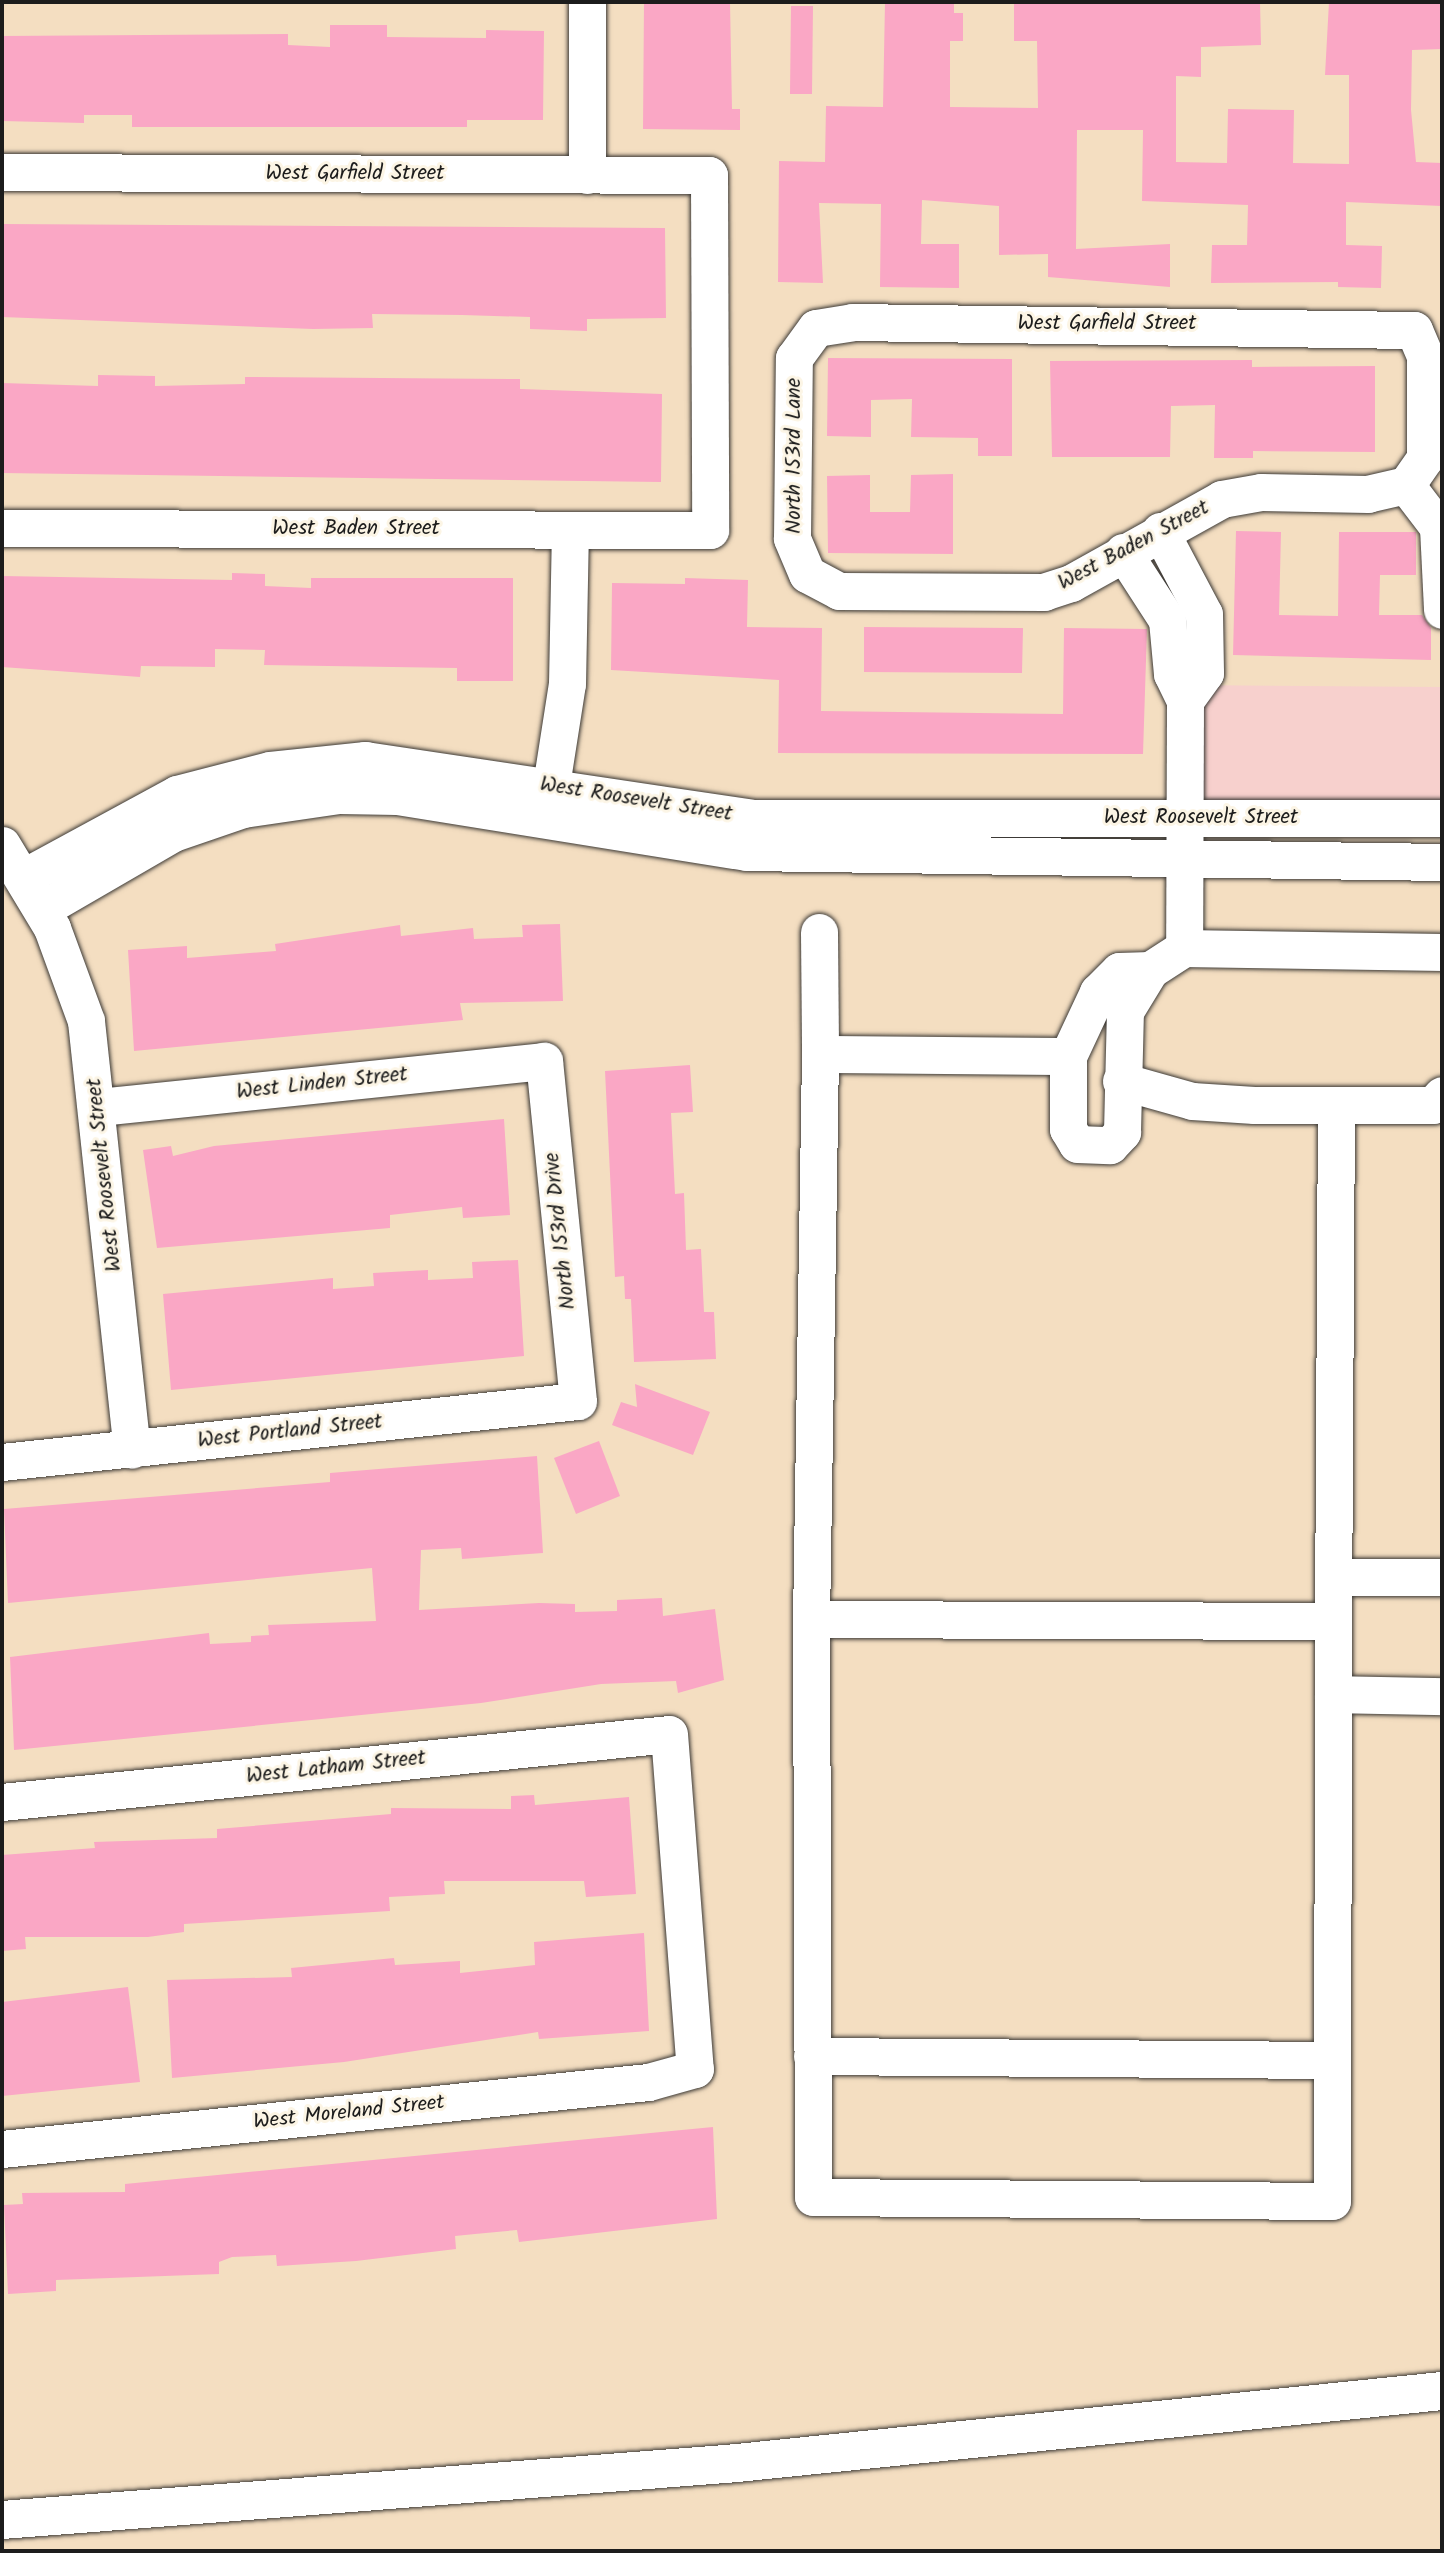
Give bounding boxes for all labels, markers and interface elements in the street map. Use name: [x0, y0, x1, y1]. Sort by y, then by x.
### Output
street label: West Garfield Street: [266, 161, 444, 187]
street label: West Garfield Street: [1018, 311, 1196, 337]
street label: North 153rd Lane: [782, 378, 808, 534]
street label: West Baden Street: [1054, 496, 1214, 596]
street label: West Baden Street: [272, 516, 440, 542]
street label: West Roosevelt Street: [538, 772, 734, 828]
street label: West Roosevelt Street: [1104, 805, 1298, 831]
street label: West Linden Street: [235, 1062, 409, 1106]
street label: West Roosevelt Street: [82, 1077, 128, 1273]
street label: North 153rd Drive: [540, 1151, 582, 1311]
street label: West Portland Street: [196, 1410, 384, 1454]
street label: West Latham Street: [245, 1746, 427, 1790]
street label: West Moreland Street: [252, 2090, 446, 2136]

